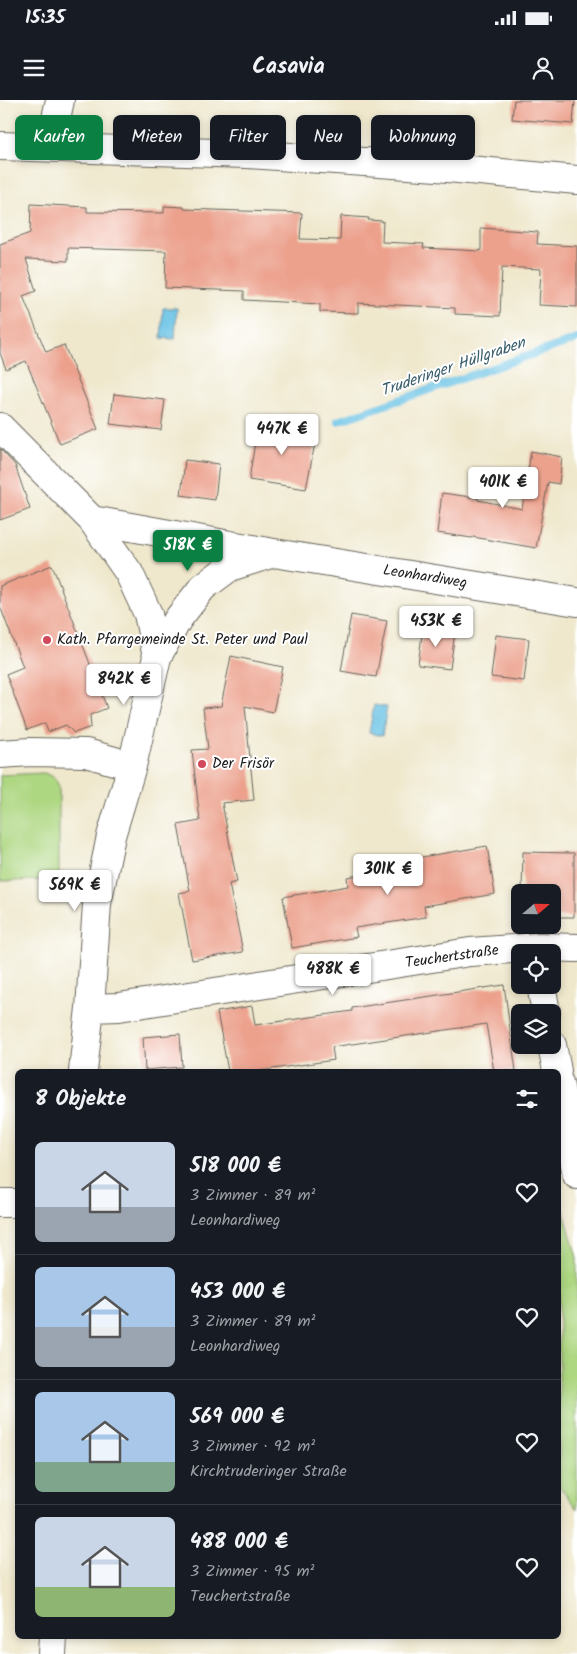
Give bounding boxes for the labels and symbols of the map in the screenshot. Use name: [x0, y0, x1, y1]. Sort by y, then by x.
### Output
water label: Truderinger Hüllgraben: [377, 330, 530, 404]
pin: 447K €: [241, 414, 323, 456]
pin: 401K €: [462, 466, 544, 509]
pin: 518K €: [147, 530, 229, 572]
street label: Leonhardiweg: [381, 559, 469, 595]
pin: 453K €: [395, 606, 477, 648]
place label: Kath. Pfarrgemeinde St. Peter und Paul: [57, 628, 308, 652]
marker: Kath. Pfarrgemeinde St. Peter und Paul: [41, 634, 53, 646]
pin: 842K €: [83, 664, 165, 706]
place label: Der Frisör: [212, 752, 275, 776]
marker: Der Frisör: [196, 758, 208, 770]
pin: 301K €: [347, 854, 429, 896]
pin: 569K €: [34, 870, 116, 912]
north arrow: [511, 884, 561, 934]
street label: Teuchertstraße: [404, 939, 500, 975]
pin: 488K €: [292, 954, 374, 996]

